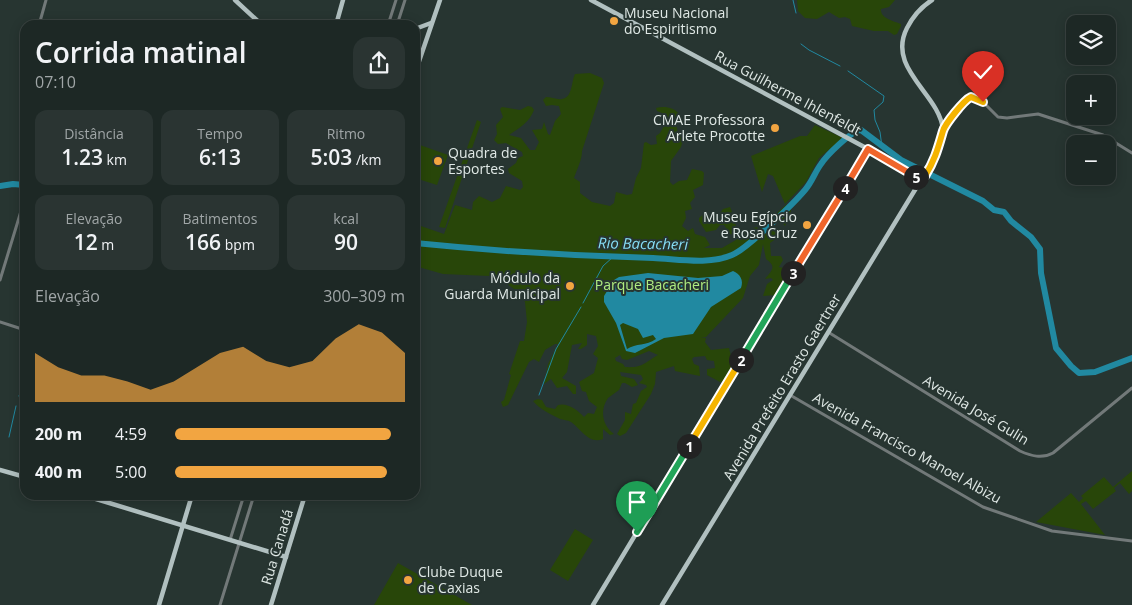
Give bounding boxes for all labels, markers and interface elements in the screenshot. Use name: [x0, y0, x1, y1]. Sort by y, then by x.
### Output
place label: Museu Nacional do Espiritismo: [624, 3, 729, 38]
marker: Museu Nacional do Espiritismo: [608, 15, 620, 27]
map controls: [1066, 15, 1116, 185]
button: layers: [1066, 15, 1116, 65]
text: Corrida matinal: [35, 33, 246, 71]
button: share: [353, 37, 405, 89]
street label: Rua Guilherme Ihlenfeldt: [712, 46, 865, 139]
pin: [962, 51, 1004, 102]
icon: check: [969, 58, 997, 86]
text: 07:10: [35, 71, 76, 93]
button: +: [1066, 75, 1116, 125]
place label: CMAE Professora Arlete Procotte: [653, 110, 765, 145]
marker: CMAE Professora Arlete Procotte: [769, 122, 781, 134]
text: Distância: [64, 124, 124, 143]
text: Tempo: [197, 124, 243, 143]
text: Ritmo: [327, 124, 365, 143]
button: −: [1066, 135, 1116, 185]
text: 1.23: [61, 143, 103, 171]
text: 6:13: [199, 143, 241, 171]
text: 5:03: [311, 143, 352, 171]
place label: Quadra de Esportes: [448, 143, 518, 178]
text: km: [103, 150, 127, 169]
text: /km: [352, 150, 381, 169]
marker: Quadra de Esportes: [432, 155, 444, 167]
pin: 5: [904, 164, 928, 190]
text: 5: [912, 168, 921, 187]
pin: 4: [832, 176, 858, 200]
text: 4: [841, 179, 850, 198]
place label: Museu Egípcio e Rosa Cruz: [703, 207, 797, 242]
text: Elevação: [66, 209, 122, 228]
text: Batimentos: [183, 209, 257, 228]
text: kcal: [333, 209, 359, 228]
marker: Museu Egípcio e Rosa Cruz: [801, 219, 813, 231]
text: 12: [74, 228, 98, 256]
text: 166: [185, 228, 221, 256]
text: 90: [334, 228, 358, 256]
water label: Rio Bacacheri: [598, 232, 688, 254]
text: m: [98, 235, 114, 254]
text: bpm: [221, 235, 255, 254]
pin: 3: [780, 260, 806, 286]
text: 3: [789, 264, 798, 283]
place label: Módulo da Guarda Municipal: [444, 268, 560, 303]
park label: Parque Bacacheri: [595, 275, 709, 294]
marker: Módulo da Guarda Municipal: [564, 280, 576, 292]
text: Elevação: [35, 285, 100, 307]
text: 300–309 m: [323, 285, 405, 307]
street label: Avenida Prefeito Erasto Gaertner: [718, 290, 845, 484]
pin: 2: [728, 348, 754, 372]
text: 2: [737, 351, 746, 370]
street label: Avenida José Gulin: [920, 370, 1033, 449]
street label: Avenida Francisco Manoel Albizu: [810, 388, 1005, 507]
text: 200 m: [35, 423, 82, 445]
text: 4:59: [115, 423, 147, 445]
pin: 1: [676, 434, 702, 458]
text: 1: [685, 437, 694, 456]
text: 400 m: [35, 461, 82, 483]
text: 5:00: [115, 461, 147, 483]
pin: [616, 481, 658, 532]
icon: arrive: [623, 488, 651, 516]
street label: Rua Canadá: [256, 507, 297, 587]
place label: Clube Duque de Caxias: [418, 562, 503, 597]
marker: Clube Duque de Caxias: [402, 574, 414, 586]

